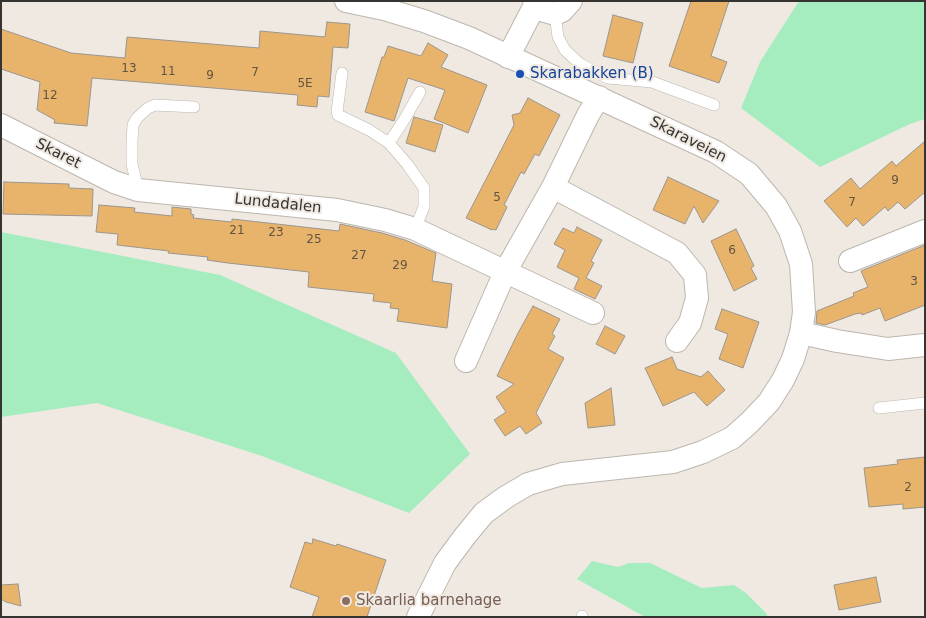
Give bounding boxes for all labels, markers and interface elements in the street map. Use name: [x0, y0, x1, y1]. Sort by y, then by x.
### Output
house number: 13: [121, 62, 137, 76]
house number: 11: [160, 65, 176, 79]
place label: Skarabakken (B): [530, 65, 654, 83]
house number: 7: [251, 66, 259, 80]
marker: Skarabakken (B): [514, 68, 526, 80]
house number: 9: [206, 69, 214, 83]
house number: 5E: [297, 77, 313, 91]
house number: 12: [42, 89, 58, 103]
street label: Skaraveien: [647, 113, 729, 167]
street label: Skaret: [32, 135, 84, 173]
house number: 9: [891, 174, 899, 188]
street label: Lundadalen: [234, 190, 322, 218]
house number: 5: [493, 191, 501, 205]
house number: 7: [848, 196, 856, 210]
house number: 21: [229, 224, 245, 238]
house number: 23: [268, 226, 284, 240]
house number: 25: [306, 233, 322, 247]
house number: 6: [728, 244, 736, 258]
house number: 27: [351, 249, 367, 263]
house number: 29: [392, 259, 408, 273]
house number: 3: [910, 275, 918, 289]
house number: 2: [904, 481, 912, 495]
place label: Skaarlia barnehage: [356, 592, 502, 610]
marker: Skaarlia barnehage: [340, 595, 352, 607]

